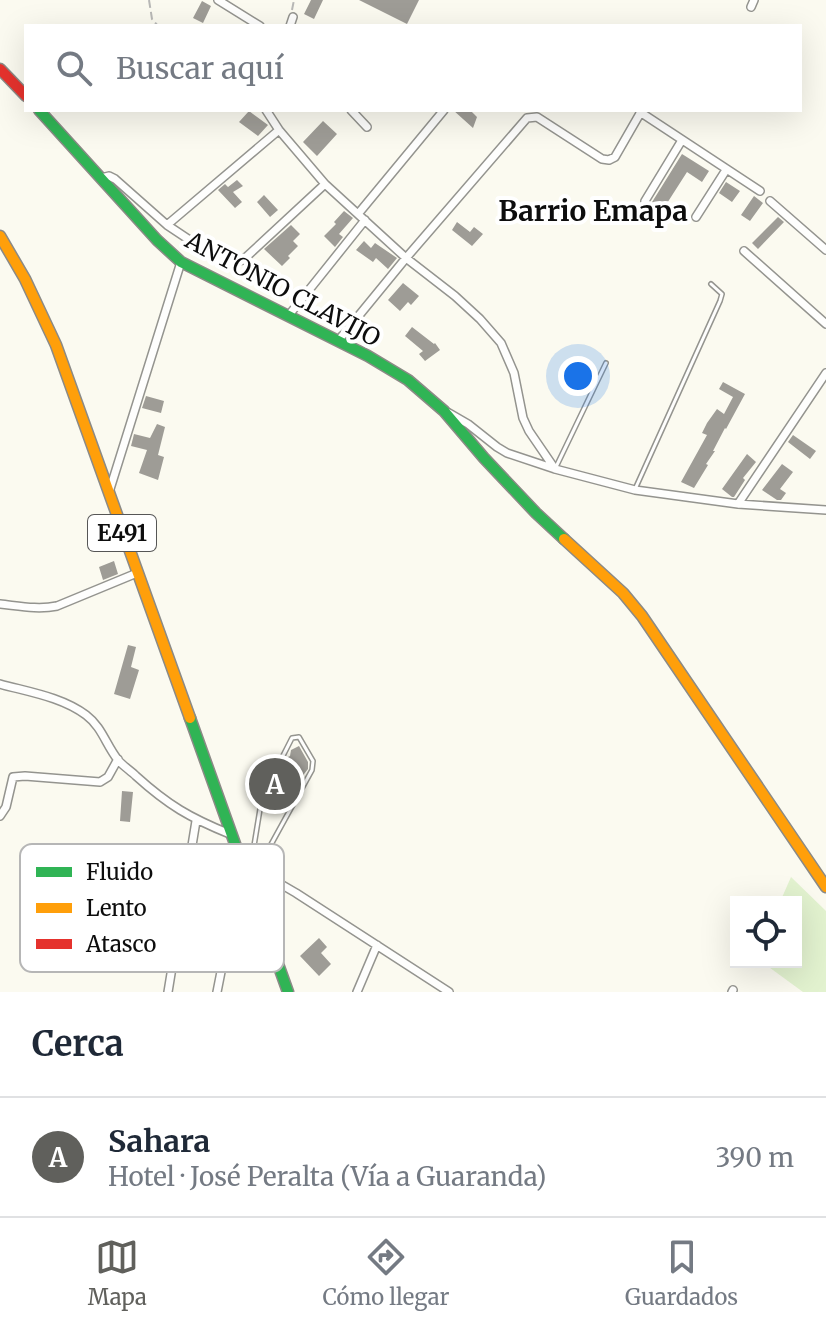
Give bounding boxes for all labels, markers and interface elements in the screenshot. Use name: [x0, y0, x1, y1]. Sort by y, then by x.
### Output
search box: [24, 24, 802, 112]
icon: search: [52, 46, 96, 90]
text: Buscar aquí: [116, 49, 284, 87]
district label: Barrio Emapa: [498, 193, 688, 229]
street label: ANTONIO CLAVIJO: [179, 224, 386, 353]
your location: [558, 356, 598, 396]
road number: E491: [88, 515, 156, 551]
pin: A: [249, 754, 301, 814]
legend: [20, 844, 284, 972]
text: Fluido: [86, 858, 153, 886]
text: Lento: [86, 894, 147, 922]
map controls: [730, 896, 802, 968]
button: locate: [730, 896, 802, 968]
text: Atasco: [85, 930, 156, 958]
text: Cerca: [32, 1023, 124, 1065]
text: Sahara: [108, 1122, 210, 1160]
text: A: [49, 1141, 67, 1174]
text: 390 m: [715, 1141, 794, 1174]
text: Hotel · José Peralta (Vía a Guaranda): [108, 1160, 547, 1193]
tab: Mapa: [88, 1235, 147, 1311]
tab: Cómo llegar: [322, 1235, 449, 1311]
tab: Guardados: [625, 1235, 738, 1311]

